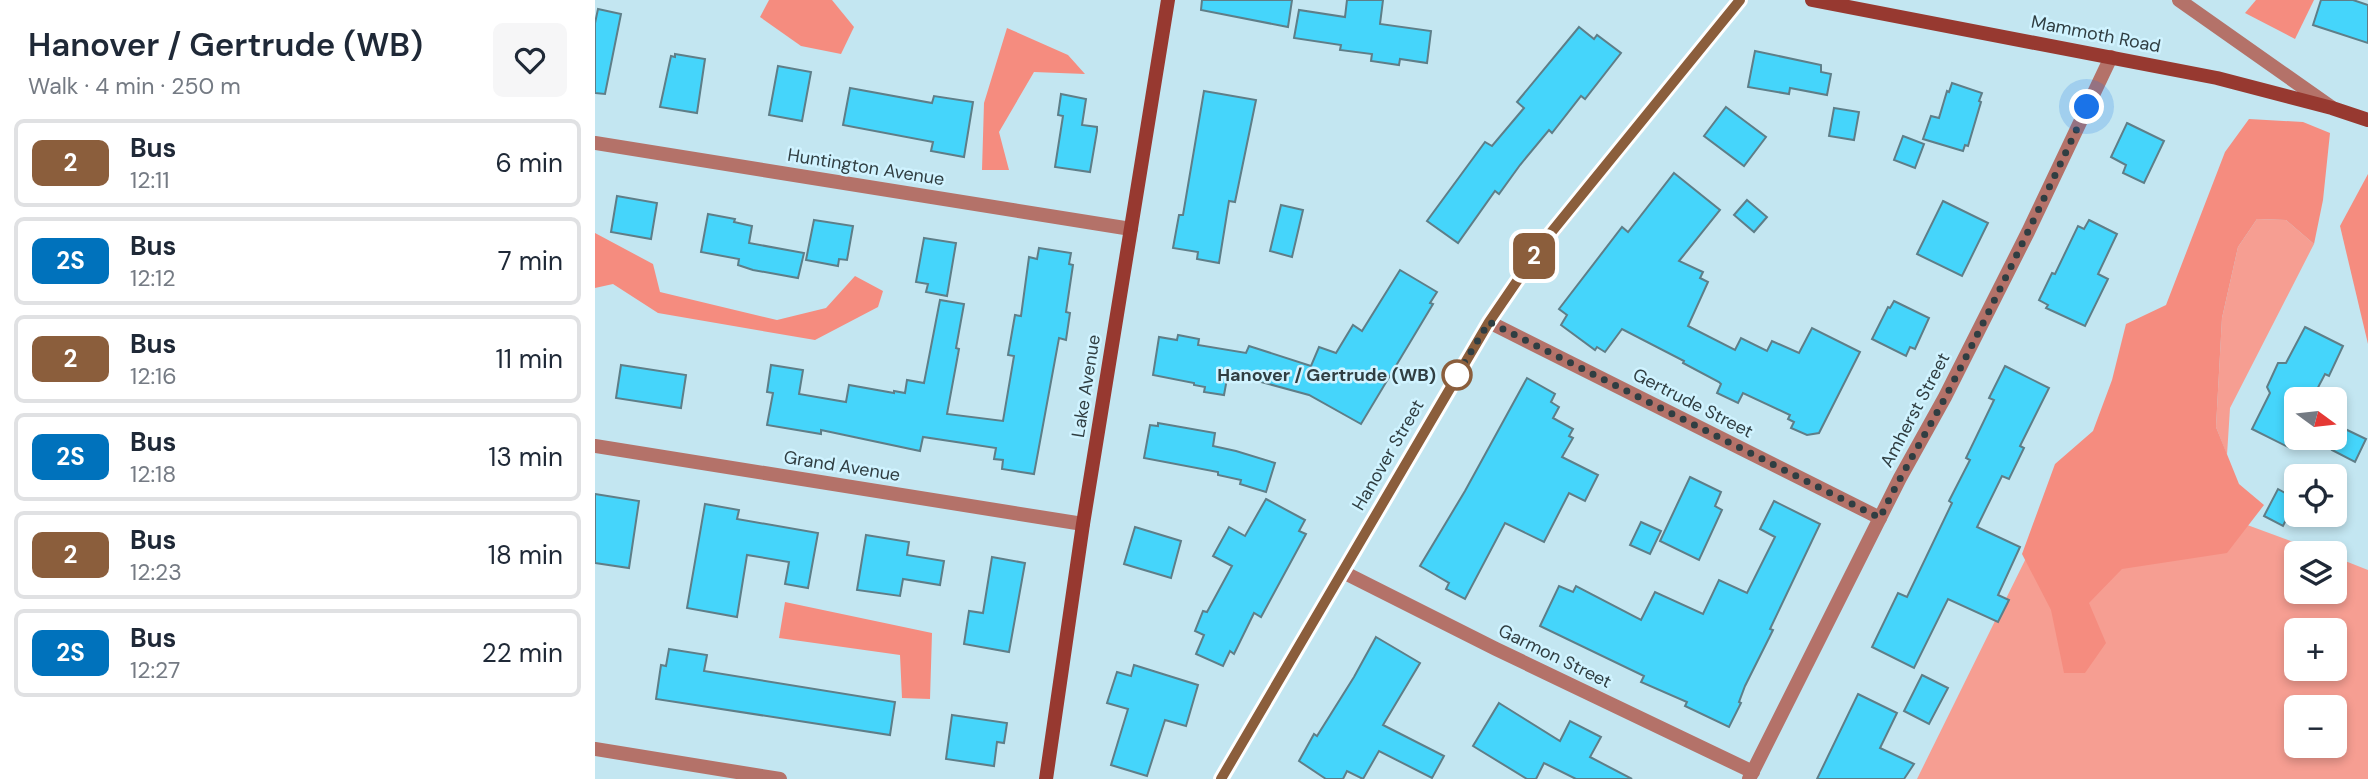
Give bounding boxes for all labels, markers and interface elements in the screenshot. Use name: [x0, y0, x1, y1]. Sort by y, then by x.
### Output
street label: Mammoth Road: [2029, 10, 2163, 58]
text: Hanover / Gertrude (WB): [28, 23, 423, 66]
button: heart: [493, 23, 567, 97]
text: Walk · 4 min · 250 m: [28, 71, 241, 101]
your location: [2069, 89, 2104, 124]
text: Bus: [130, 131, 176, 165]
street label: Huntington Avenue: [786, 143, 946, 191]
text: 6 min: [495, 146, 563, 180]
text: 2: [64, 147, 77, 178]
text: 12:11: [130, 165, 169, 195]
text: Bus: [130, 229, 176, 263]
line badge: 2: [1511, 233, 1557, 279]
text: 2: [1527, 240, 1541, 271]
text: 7 min: [498, 244, 563, 278]
text: 2S: [56, 245, 85, 276]
text: 12:12: [130, 263, 176, 293]
text: Bus: [130, 327, 176, 361]
street label: Lake Avenue: [1066, 333, 1106, 439]
text: 11 min: [496, 342, 563, 376]
text: 2: [64, 343, 77, 374]
street label: Amherst Street: [1875, 348, 1955, 472]
marker: Hanover / Gertrude (WB): [1442, 360, 1472, 390]
text: 12:16: [130, 361, 177, 391]
street label: Gertrude Street: [1629, 362, 1757, 444]
place label: Hanover / Gertrude (WB): [1217, 363, 1436, 387]
north arrow: [2284, 387, 2347, 450]
map controls: [2284, 387, 2347, 758]
street label: Hanover Street: [1347, 395, 1429, 515]
text: Bus: [130, 425, 176, 459]
text: 13 min: [488, 440, 563, 474]
text: 2S: [56, 441, 85, 472]
street label: Grand Avenue: [782, 445, 902, 487]
text: 12:18: [130, 459, 176, 489]
button: locate: [2284, 464, 2347, 527]
text: Bus: [130, 523, 176, 557]
text: 18 min: [488, 538, 563, 572]
text: 2: [64, 539, 77, 570]
button: layers: [2284, 541, 2347, 604]
text: 12:23: [130, 557, 182, 587]
street label: Garmon Street: [1494, 618, 1616, 694]
button: +: [2284, 618, 2347, 681]
text: Bus: [130, 621, 176, 655]
text: 22 min: [482, 636, 563, 670]
text: 2S: [56, 637, 85, 668]
text: 12:27: [130, 655, 180, 685]
button: −: [2284, 695, 2347, 758]

